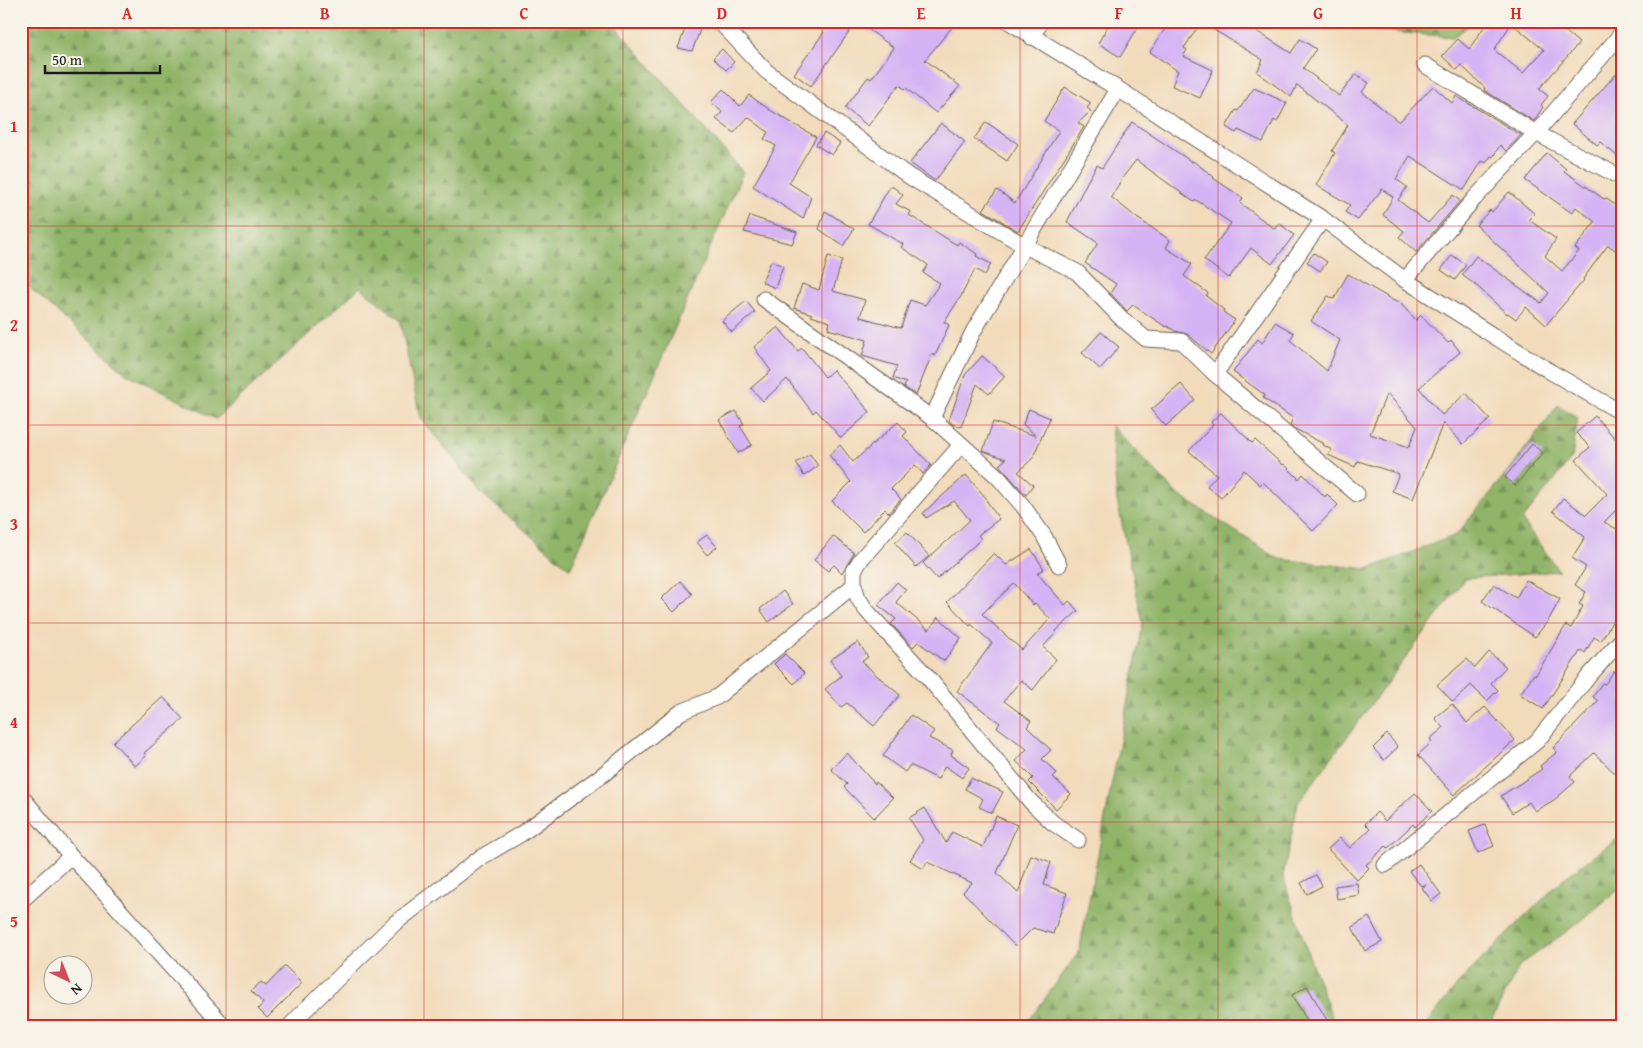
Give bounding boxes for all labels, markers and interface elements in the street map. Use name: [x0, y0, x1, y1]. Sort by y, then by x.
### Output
text: A: [122, 1, 133, 25]
text: B: [320, 1, 330, 25]
text: C: [519, 1, 529, 25]
text: D: [717, 1, 727, 25]
text: E: [917, 1, 926, 25]
text: F: [1115, 1, 1123, 25]
text: G: [1313, 1, 1323, 25]
text: H: [1510, 1, 1522, 25]
scale bar: [45, 42, 160, 74]
text: 50 m: [52, 49, 83, 70]
text: 1: [10, 114, 18, 138]
text: 2: [10, 313, 18, 337]
text: 3: [10, 512, 18, 536]
text: 4: [10, 710, 18, 734]
text: 5: [10, 909, 18, 933]
north arrow: [42, 956, 92, 1006]
text: N: [66, 979, 87, 1000]

